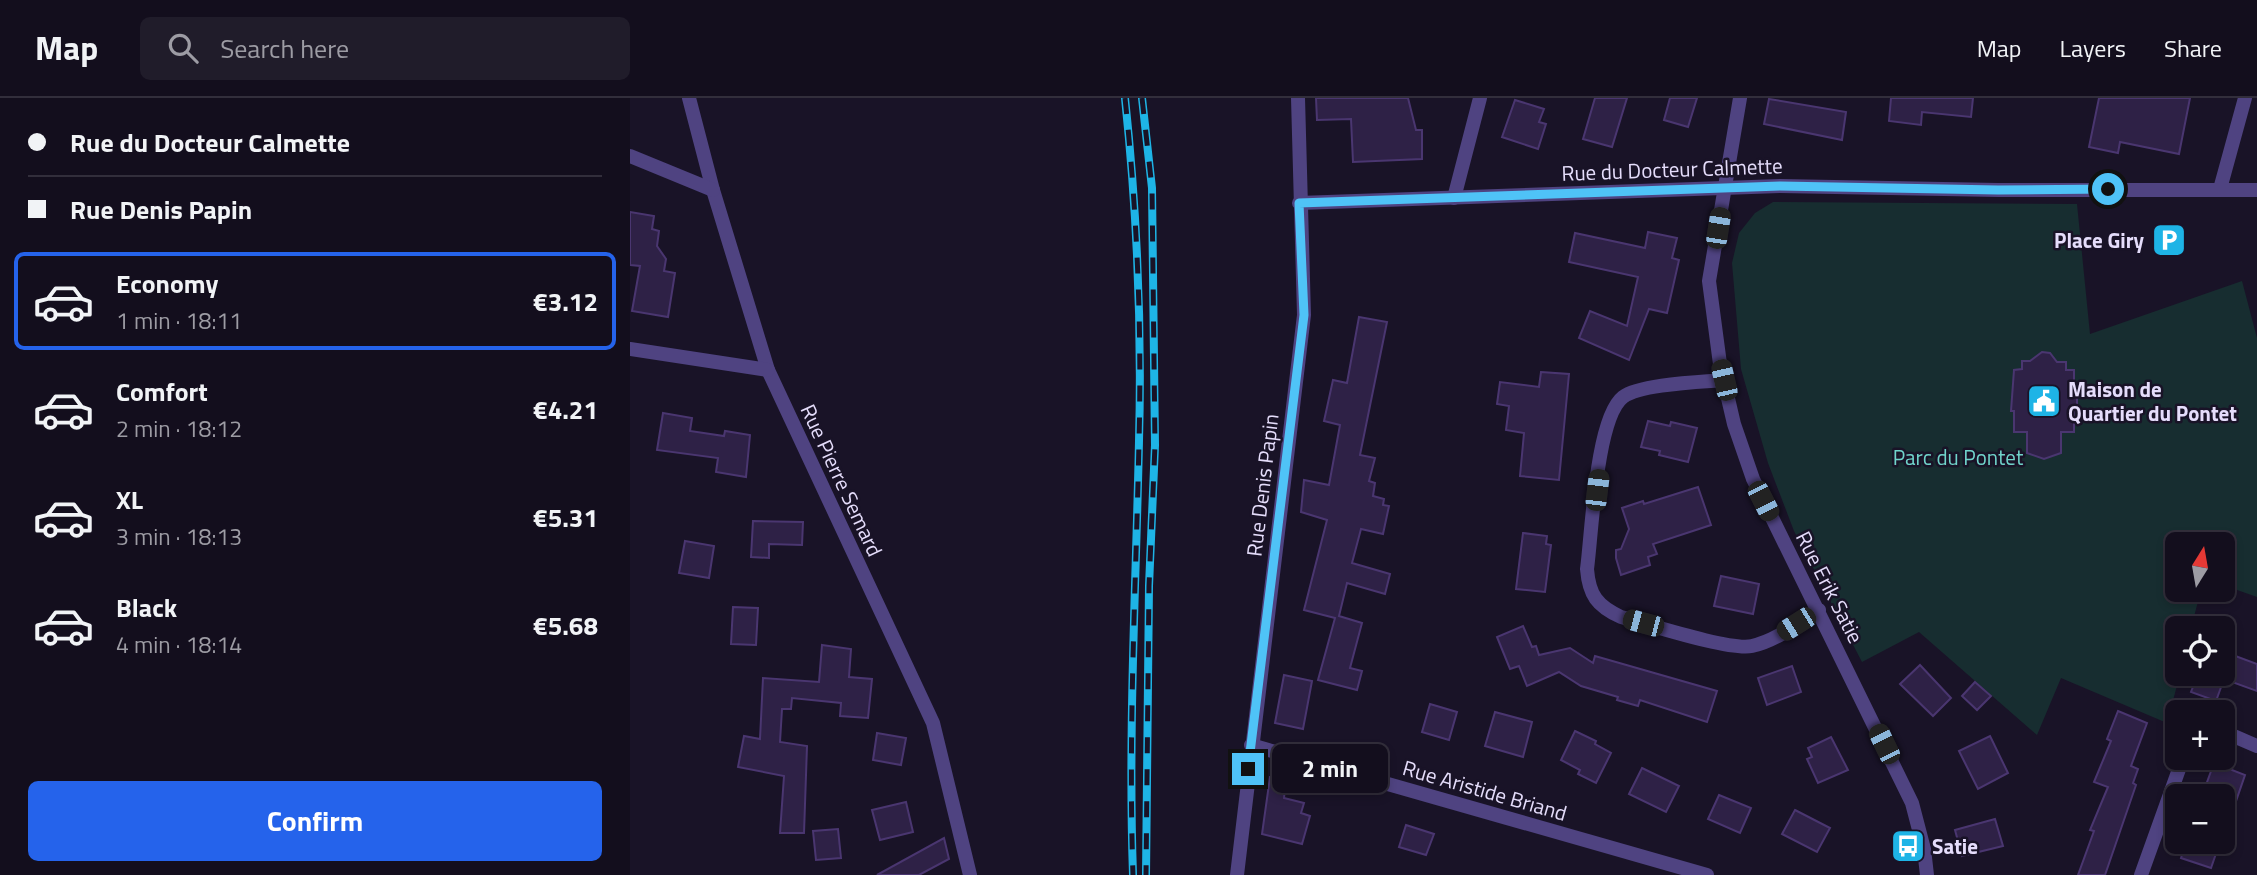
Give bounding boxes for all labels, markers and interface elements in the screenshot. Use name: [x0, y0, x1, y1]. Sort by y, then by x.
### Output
search box: [140, 17, 630, 80]
text: Map: [35, 23, 98, 73]
icon: search: [164, 29, 202, 67]
text: Search here: [220, 29, 349, 68]
text: Map: [1977, 30, 2022, 66]
text: Layers: [2060, 30, 2126, 66]
text: Share: [2164, 30, 2222, 66]
text: Rue du Docteur Calmette: [70, 123, 350, 162]
street label: Rue du Docteur Calmette: [1561, 149, 1783, 189]
route start: [2092, 173, 2124, 205]
text: Rue Denis Papin: [70, 190, 252, 229]
car: [1705, 206, 1732, 250]
parking icon: Place Giry: [2150, 221, 2188, 259]
place label: Place Giry: [2054, 224, 2144, 256]
text: Economy: [116, 264, 218, 303]
icon: car: [32, 270, 95, 333]
text: €3.12: [533, 282, 598, 321]
text: 1 min · 18:11: [116, 303, 242, 338]
car: [1710, 357, 1739, 403]
text: Comfort: [116, 372, 208, 411]
place label: Maison de Quartier du Pontet: [2068, 373, 2237, 429]
icon: car: [32, 378, 95, 441]
public building icon: Maison de Quartier du Pontet: [2025, 382, 2063, 420]
text: €4.21: [533, 390, 598, 429]
street label: Rue Pierre Semard: [793, 399, 891, 561]
text: 2 min · 18:12: [116, 411, 242, 446]
street label: Rue Denis Papin: [1237, 412, 1287, 558]
park label: Parc du Pontet: [1893, 441, 2024, 473]
car: [1585, 468, 1610, 512]
car: [1745, 478, 1782, 524]
text: XL: [116, 480, 143, 519]
icon: car: [32, 486, 95, 549]
text: €5.31: [533, 498, 598, 537]
text: 3 min · 18:13: [116, 519, 242, 554]
street label: Rue Erik Satie: [1788, 525, 1872, 649]
north arrow: [2165, 532, 2235, 602]
map controls: [2165, 532, 2235, 854]
text: Black: [116, 588, 177, 627]
icon: car: [32, 594, 95, 657]
car: [1773, 604, 1820, 644]
text: €5.68: [533, 606, 598, 645]
car: [1620, 607, 1667, 639]
button: locate: [2165, 616, 2235, 686]
text: 4 min · 18:14: [116, 627, 242, 662]
button: +: [2165, 700, 2235, 770]
car: [1866, 721, 1903, 767]
callout: 2 min: [1272, 744, 1388, 794]
text: 2 min: [1302, 751, 1358, 786]
street label: Rue Aristide Briand: [1399, 751, 1571, 829]
route end: [1232, 753, 1264, 785]
button: Confirm: [28, 781, 602, 861]
button: −: [2165, 784, 2235, 854]
bus stop icon: Satie: [1889, 827, 1927, 865]
place label: Satie: [1932, 830, 1978, 862]

